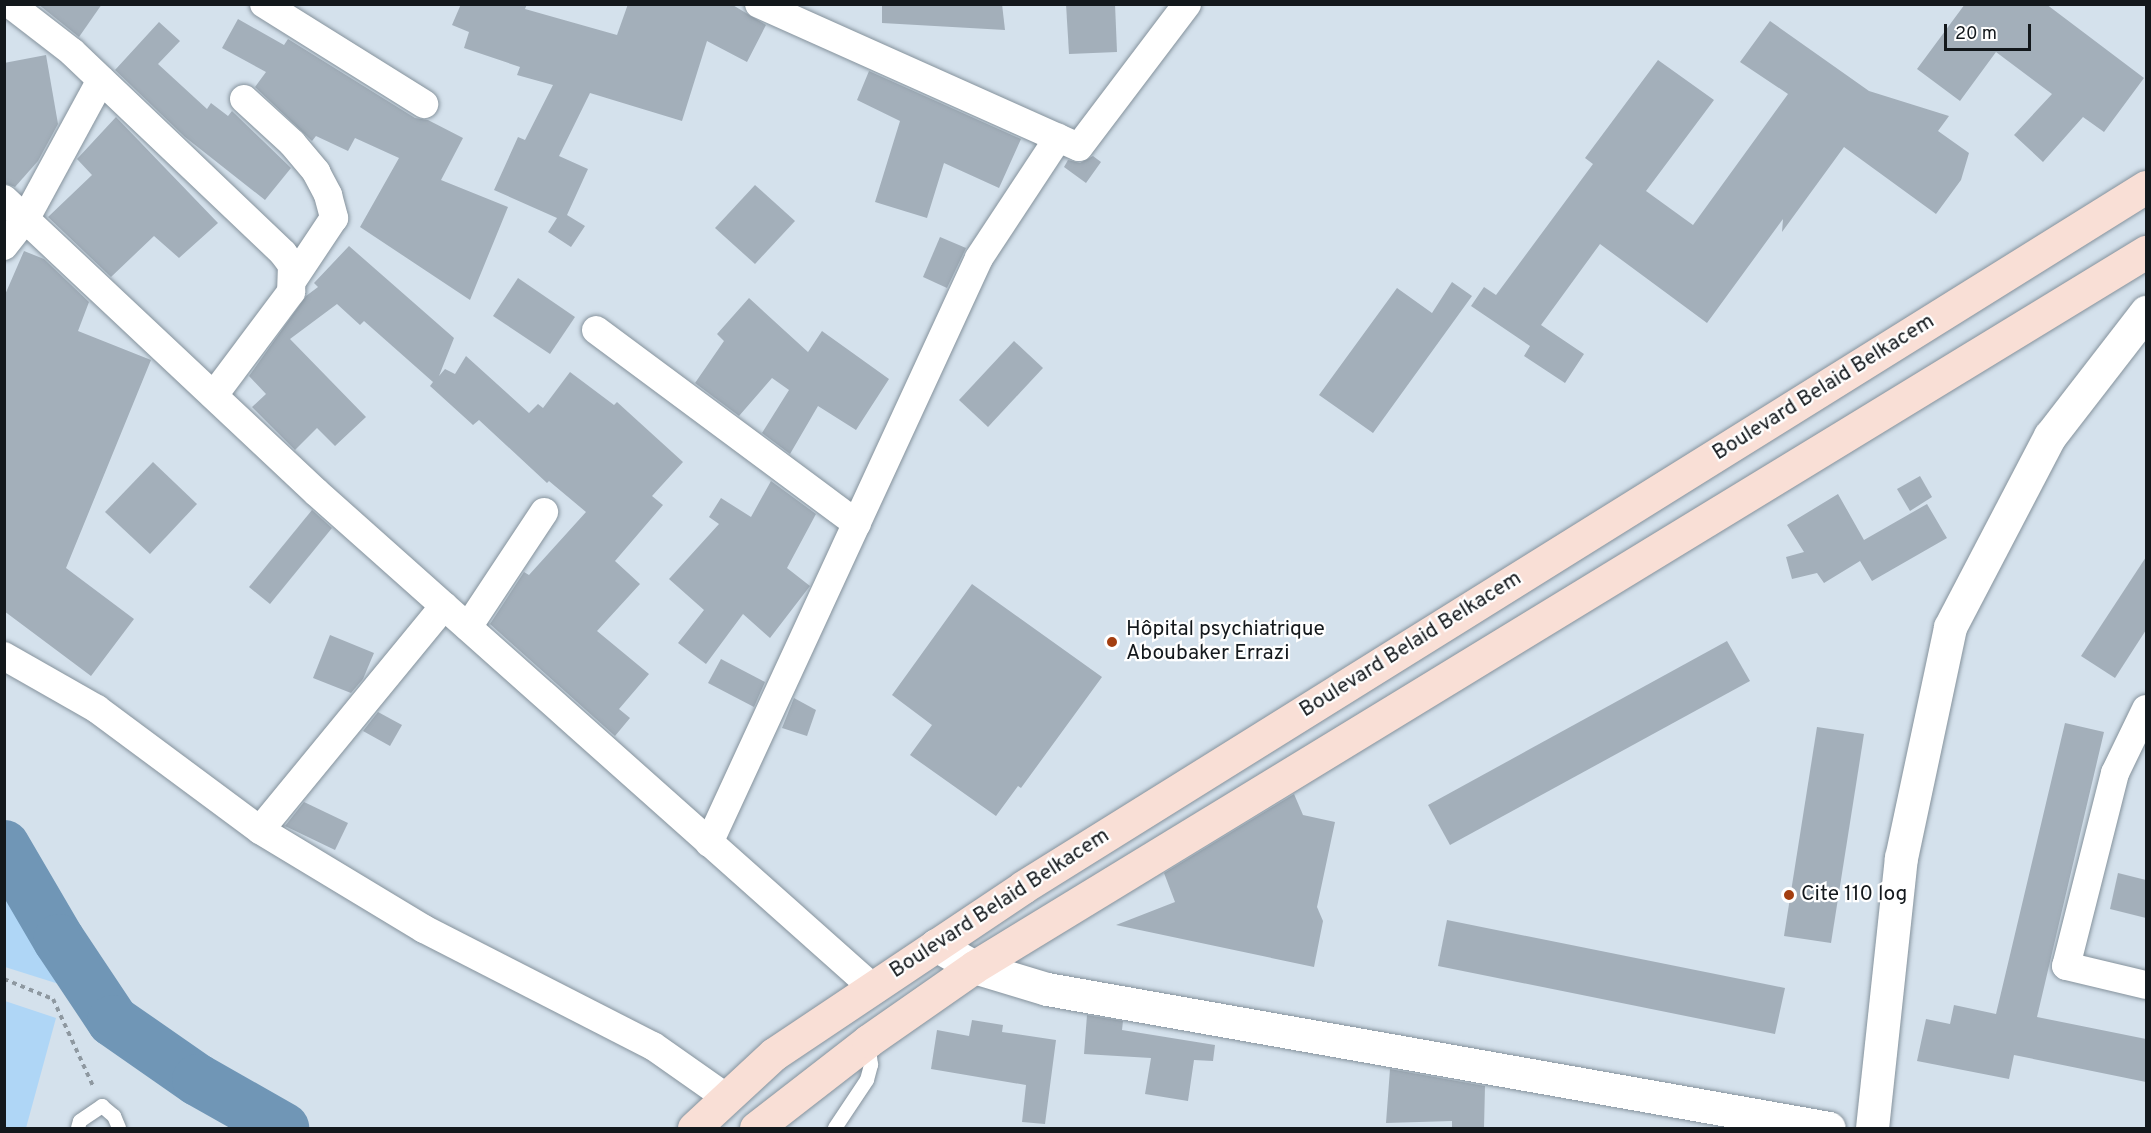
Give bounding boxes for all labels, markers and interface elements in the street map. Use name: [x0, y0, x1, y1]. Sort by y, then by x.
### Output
scale bar: [1947, 12, 2034, 50]
text: 20 m: [1955, 23, 1997, 46]
street label: Boulevard Belaid Belkacem: [1709, 309, 1939, 467]
street label: Boulevard Belaid Belkacem: [1296, 566, 1526, 724]
place label: Hôpital psychiatrique Aboubaker Errazi: [1126, 617, 1325, 667]
marker: Hôpital psychiatrique Aboubaker Errazi: [1103, 633, 1121, 651]
street label: Boulevard Belaid Belkacem: [886, 824, 1114, 984]
place label: Cite 110 log: [1801, 882, 1907, 908]
marker: Cite 110 log: [1782, 888, 1796, 902]

